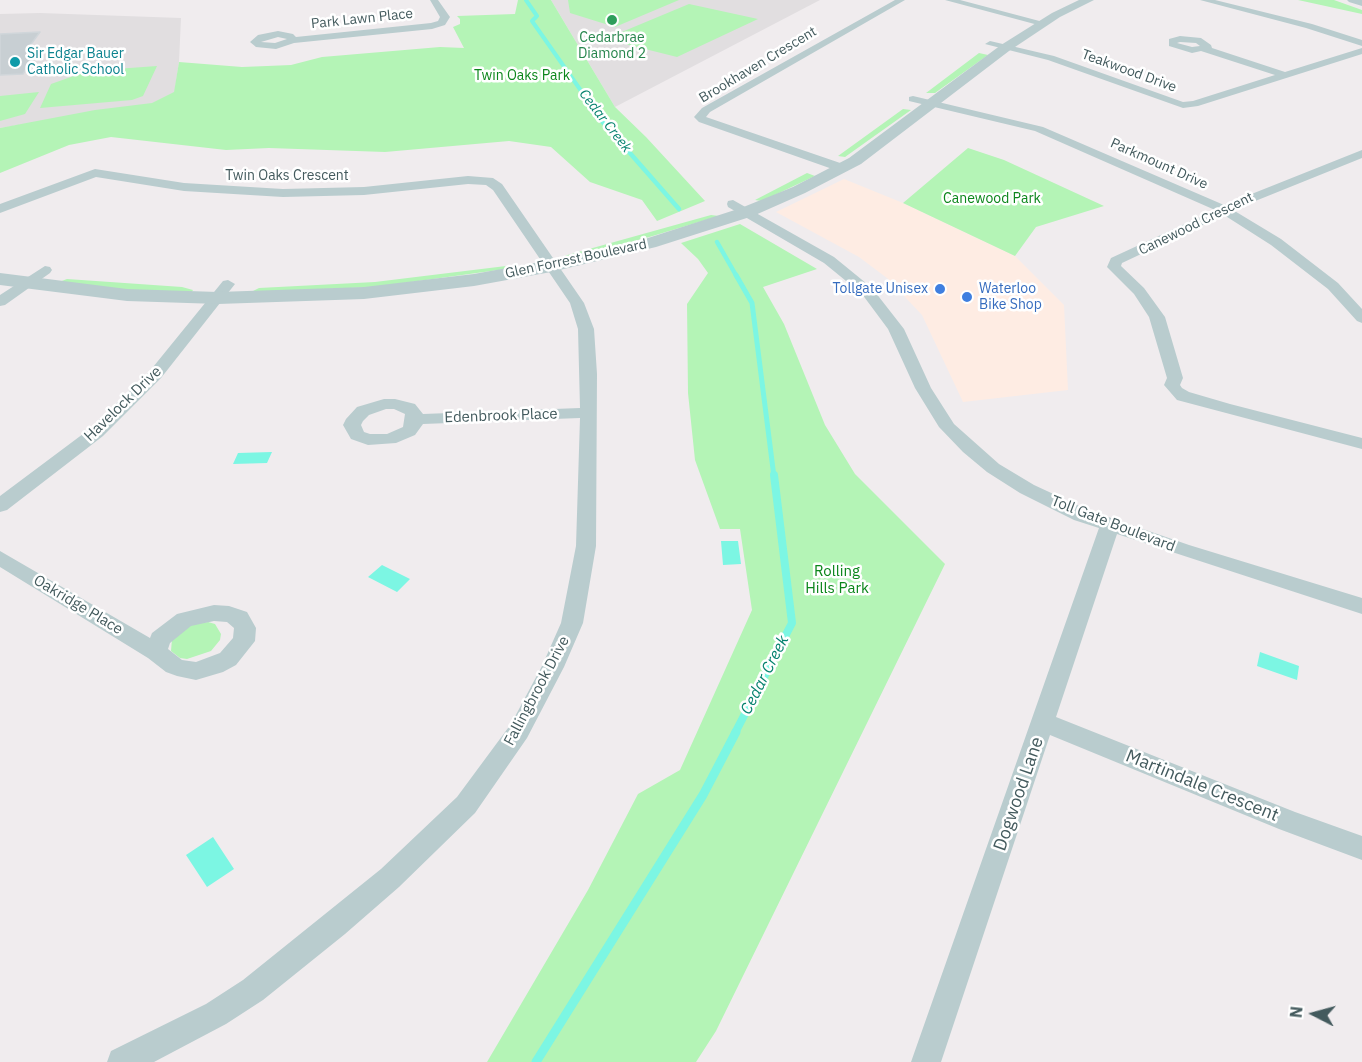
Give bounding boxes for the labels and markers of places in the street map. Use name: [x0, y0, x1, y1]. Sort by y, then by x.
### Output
marker: Cedarbrae Diamond 2: [605, 13, 619, 27]
place label: Cedarbrae Diamond 2: [578, 30, 646, 62]
place label: Sir Edgar Bauer Catholic School: [27, 46, 124, 78]
marker: Sir Edgar Bauer Catholic School: [8, 55, 22, 69]
place label: Tollgate Unisex: [832, 281, 928, 297]
place label: Waterloo Bike Shop: [979, 281, 1042, 314]
marker: Tollgate Unisex: [933, 282, 947, 296]
marker: Waterloo Bike Shop: [960, 290, 974, 304]

